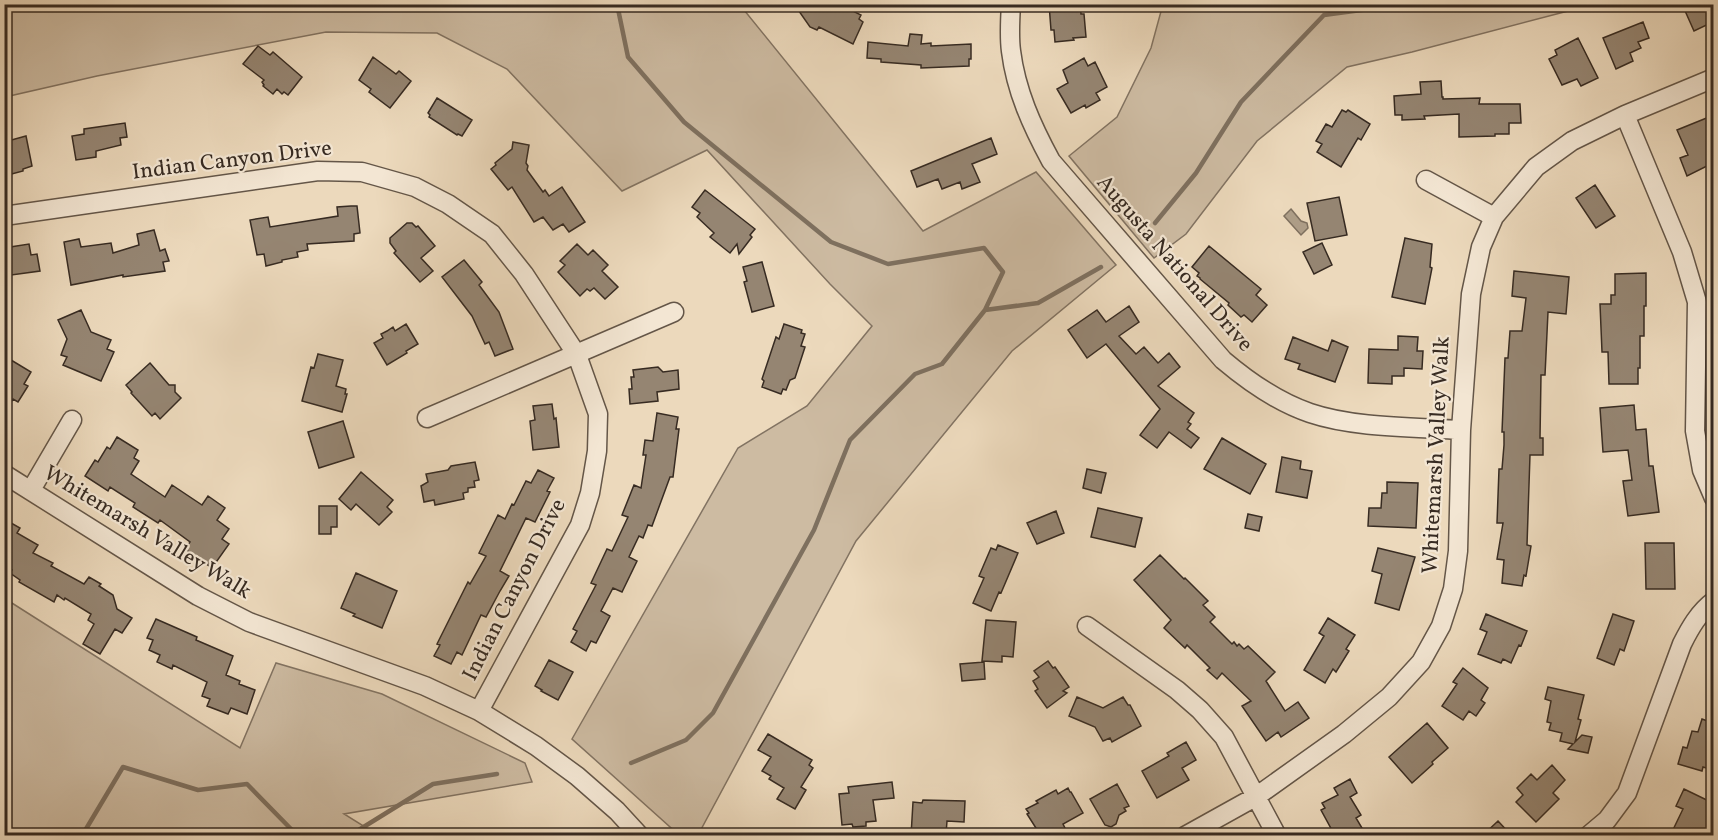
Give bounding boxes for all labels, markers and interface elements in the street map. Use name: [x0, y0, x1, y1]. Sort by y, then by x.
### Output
street label: Indian Canyon Drive: [131, 133, 333, 189]
street label: Augusta National Drive: [1088, 169, 1260, 359]
street label: Whitemarsh Valley Walk: [1415, 335, 1459, 575]
street label: Whitemarsh Valley Walk: [37, 458, 257, 608]
street label: Indian Canyon Drive: [456, 494, 574, 686]

